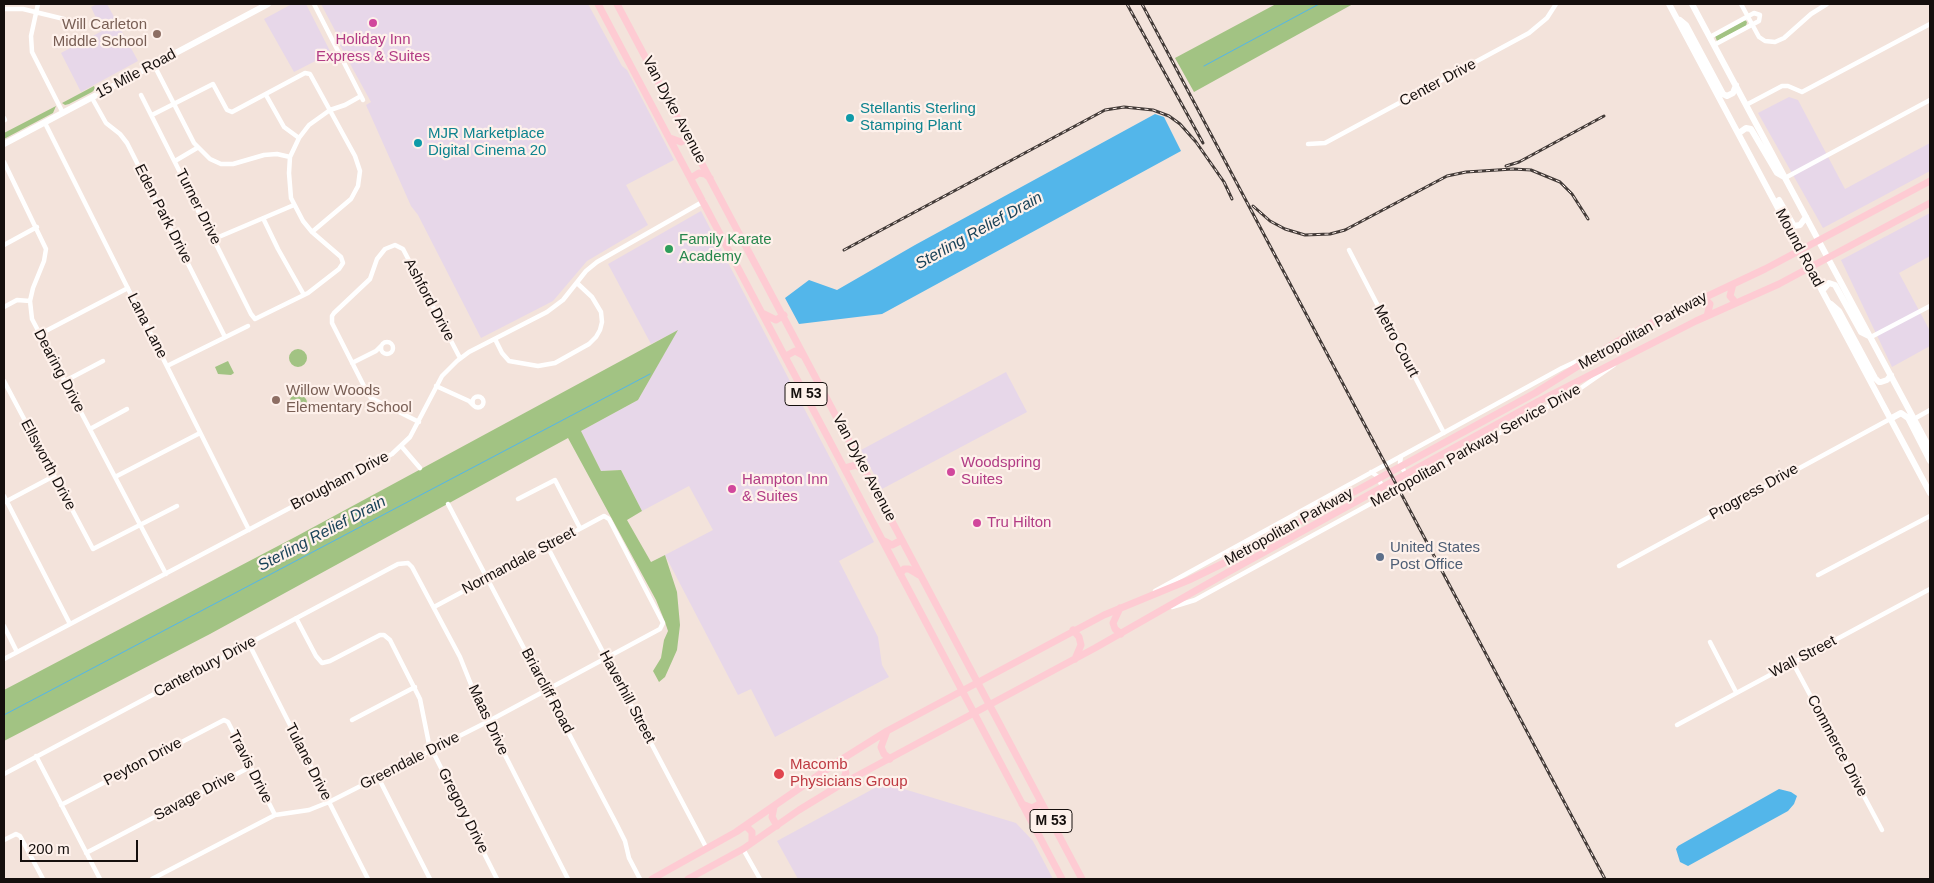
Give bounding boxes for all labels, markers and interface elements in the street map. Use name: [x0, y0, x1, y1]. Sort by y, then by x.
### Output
place label: Will Carleton Middle School: [53, 16, 147, 51]
marker: Holiday Inn Express & Suites: [367, 17, 379, 29]
marker: Will Carleton Middle School: [151, 28, 163, 40]
place label: Holiday Inn Express & Suites: [316, 31, 430, 66]
street label: 15 Mile Road: [93, 45, 179, 103]
street label: Van Dyke Avenue: [638, 53, 710, 167]
street label: Center Drive: [1397, 55, 1479, 111]
place label: Stellantis Sterling Stamping Plant: [860, 100, 976, 135]
marker: Stellantis Sterling Stamping Plant: [844, 112, 856, 124]
place label: MJR Marketplace Digital Cinema 20: [428, 125, 546, 160]
marker: MJR Marketplace Digital Cinema 20: [412, 137, 424, 149]
street label: Eden Park Drive: [130, 161, 196, 267]
street label: Turner Drive: [171, 166, 225, 248]
water label: Sterling Relief Drain: [912, 188, 1046, 274]
street label: Mound Road: [1771, 206, 1827, 290]
place label: Family Karate Academy: [679, 231, 772, 266]
marker: Family Karate Academy: [663, 243, 675, 255]
street label: Ashford Drive: [400, 256, 458, 344]
street label: Metropolitan Parkway: [1576, 288, 1710, 374]
street label: Lana Lane: [123, 290, 171, 362]
street label: Metro Court: [1369, 302, 1423, 380]
street label: Dearing Drive: [30, 326, 88, 416]
street label: Metropolitan Parkway Service Drive: [1368, 381, 1584, 511]
place label: Willow Woods Elementary School: [286, 382, 412, 417]
road number: M 53: [785, 382, 827, 406]
marker: Willow Woods Elementary School: [270, 394, 282, 406]
street label: Van Dyke Avenue: [828, 411, 900, 525]
street label: Ellsworth Drive: [17, 417, 79, 513]
street label: Brougham Drive: [288, 448, 392, 514]
place label: Woodspring Suites: [961, 454, 1041, 489]
street label: Progress Drive: [1706, 460, 1802, 524]
marker: Woodspring Suites: [945, 466, 957, 478]
place label: Hampton Inn & Suites: [742, 471, 828, 506]
marker: Hampton Inn & Suites: [726, 483, 738, 495]
street label: Metropolitan Parkway: [1222, 484, 1356, 570]
water label: Sterling Relief Drain: [255, 492, 389, 576]
place label: Tru Hilton: [987, 514, 1051, 532]
marker: Tru Hilton: [971, 517, 983, 529]
street label: Normandale Street: [459, 524, 579, 598]
place label: United States Post Office: [1390, 539, 1480, 574]
marker: United States Post Office: [1374, 551, 1386, 563]
street label: Canterbury Drive: [151, 632, 259, 702]
street label: Wall Street: [1767, 632, 1839, 682]
street label: Briarcliff Road: [517, 645, 577, 737]
street label: Haverhill Street: [595, 648, 659, 746]
street label: Maas Drive: [464, 682, 512, 758]
street label: Commerce Drive: [1803, 692, 1871, 800]
street label: Tulane Drive: [281, 720, 335, 804]
street label: Travis Drive: [224, 728, 276, 806]
street label: Greendale Drive: [357, 728, 463, 794]
street label: Peyton Drive: [101, 734, 185, 790]
place label: Macomb Physicians Group: [790, 756, 908, 791]
street label: Gregory Drive: [434, 765, 492, 857]
street label: Savage Drive: [151, 767, 239, 825]
marker: Macomb Physicians Group: [772, 767, 786, 781]
road number: M 53: [1030, 809, 1072, 832]
scale bar: [22, 830, 140, 862]
text: 200 m: [28, 840, 70, 857]

